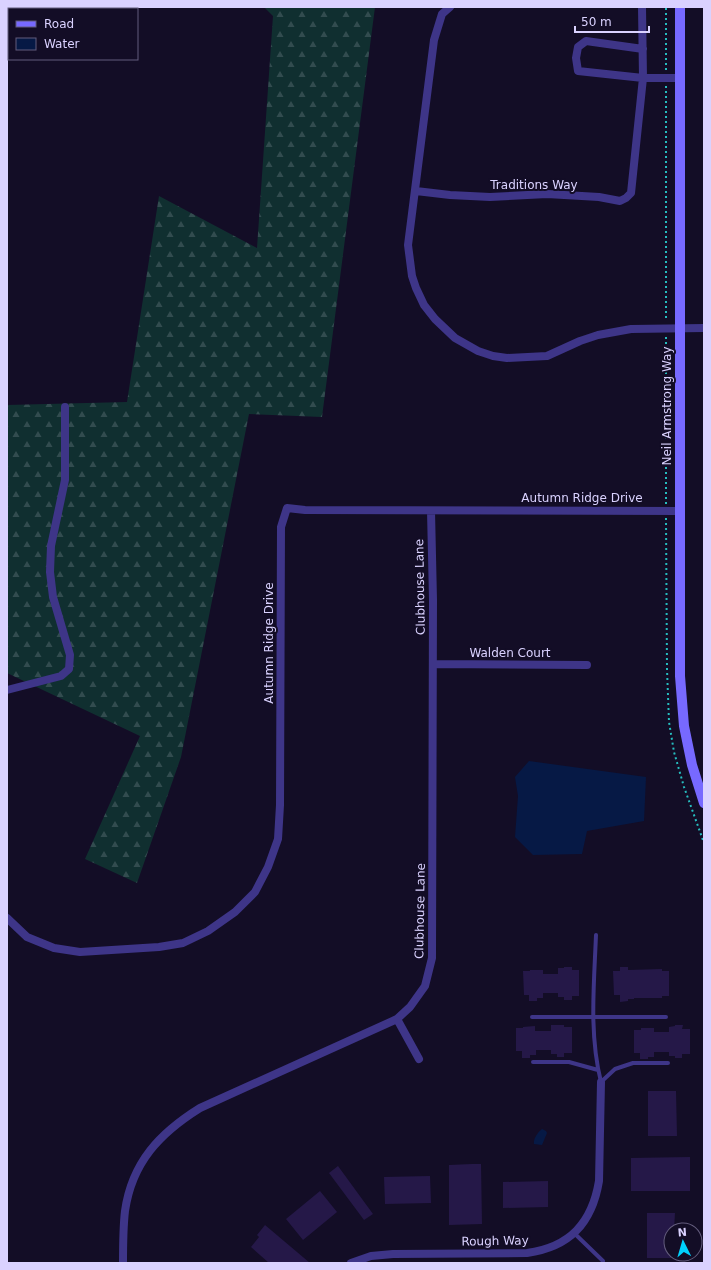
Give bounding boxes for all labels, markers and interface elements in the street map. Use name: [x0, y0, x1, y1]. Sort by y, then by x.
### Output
legend: [8, 8, 138, 60]
scale bar: [575, 8, 649, 34]
text: 50 m: [581, 15, 612, 29]
text: Road: [44, 17, 74, 31]
text: Water: [44, 37, 80, 51]
street label: Traditions Way: [489, 178, 578, 192]
street label: Neil Armstrong Way: [660, 346, 674, 466]
street label: Autumn Ridge Drive: [521, 491, 643, 505]
street label: Clubhouse Lane: [412, 539, 428, 635]
street label: Autumn Ridge Drive: [262, 582, 276, 704]
street label: Walden Court: [469, 646, 551, 660]
street label: Clubhouse Lane: [412, 863, 428, 959]
north arrow: [663, 1222, 703, 1262]
text: N: [677, 1226, 687, 1239]
street label: Rough Way: [461, 1233, 529, 1249]

